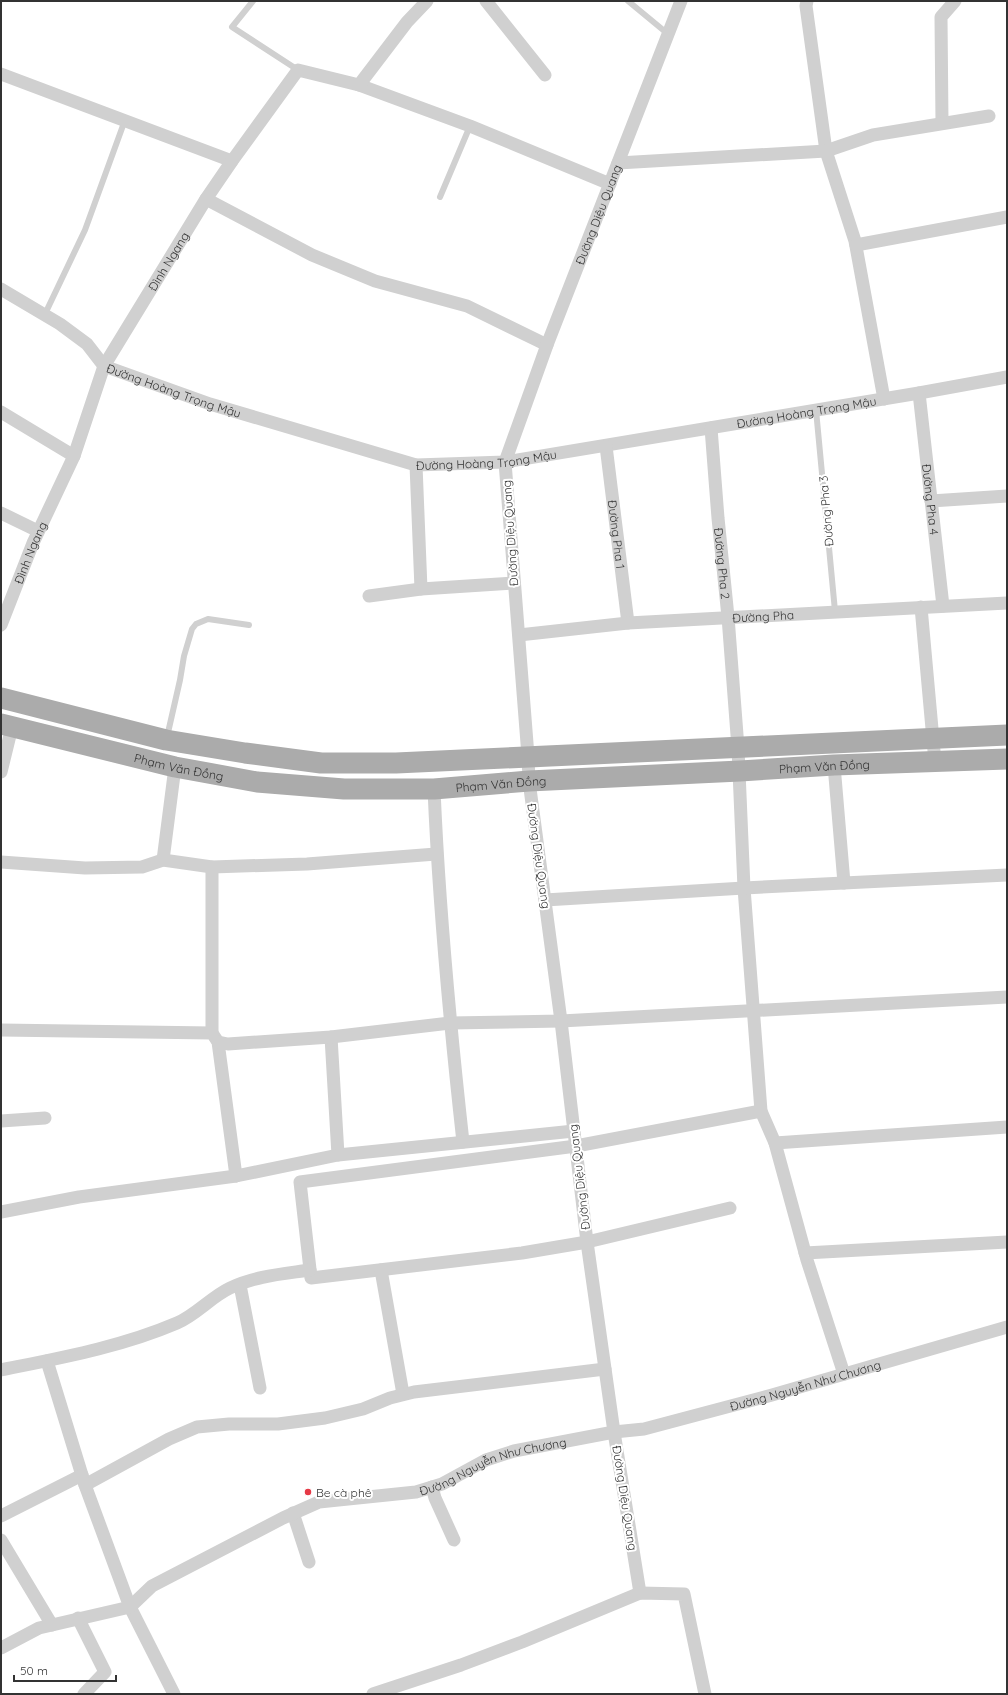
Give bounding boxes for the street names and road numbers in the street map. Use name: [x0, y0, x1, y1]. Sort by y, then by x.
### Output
street label: Đường Diệu Quang: [572, 162, 624, 267]
street label: Đình Ngang: [144, 229, 192, 293]
street label: Đường Hoàng Trọng Mậu: [105, 360, 243, 420]
street label: Đường Hoàng Trọng Mậu: [735, 393, 877, 431]
street label: Đường Hoàng Trọng Mậu: [416, 446, 558, 473]
street label: Đường Pha 4: [920, 463, 942, 536]
street label: Đường Pha 3: [815, 475, 837, 547]
street label: Đường Diệu Quang: [499, 479, 521, 587]
street label: Đường Pha 1: [605, 499, 629, 570]
street label: Đình Ngang: [10, 519, 50, 586]
street label: Đường Pha 2: [712, 527, 734, 600]
street label: Đường Pha: [732, 607, 794, 625]
street label: Phạm Văn Đồng: [133, 750, 225, 783]
street label: Phạm Văn Đồng: [778, 756, 870, 776]
street label: Phạm Văn Đồng: [455, 773, 547, 795]
street label: Đường Diệu Quang: [524, 802, 554, 910]
street label: Đường Diệu Quang: [565, 1123, 593, 1231]
street label: Đường Nguyễn Như Chương: [728, 1356, 882, 1413]
street label: Đường Nguyễn Như Chương: [417, 1434, 568, 1498]
street label: Đường Diệu Quang: [609, 1444, 641, 1552]

